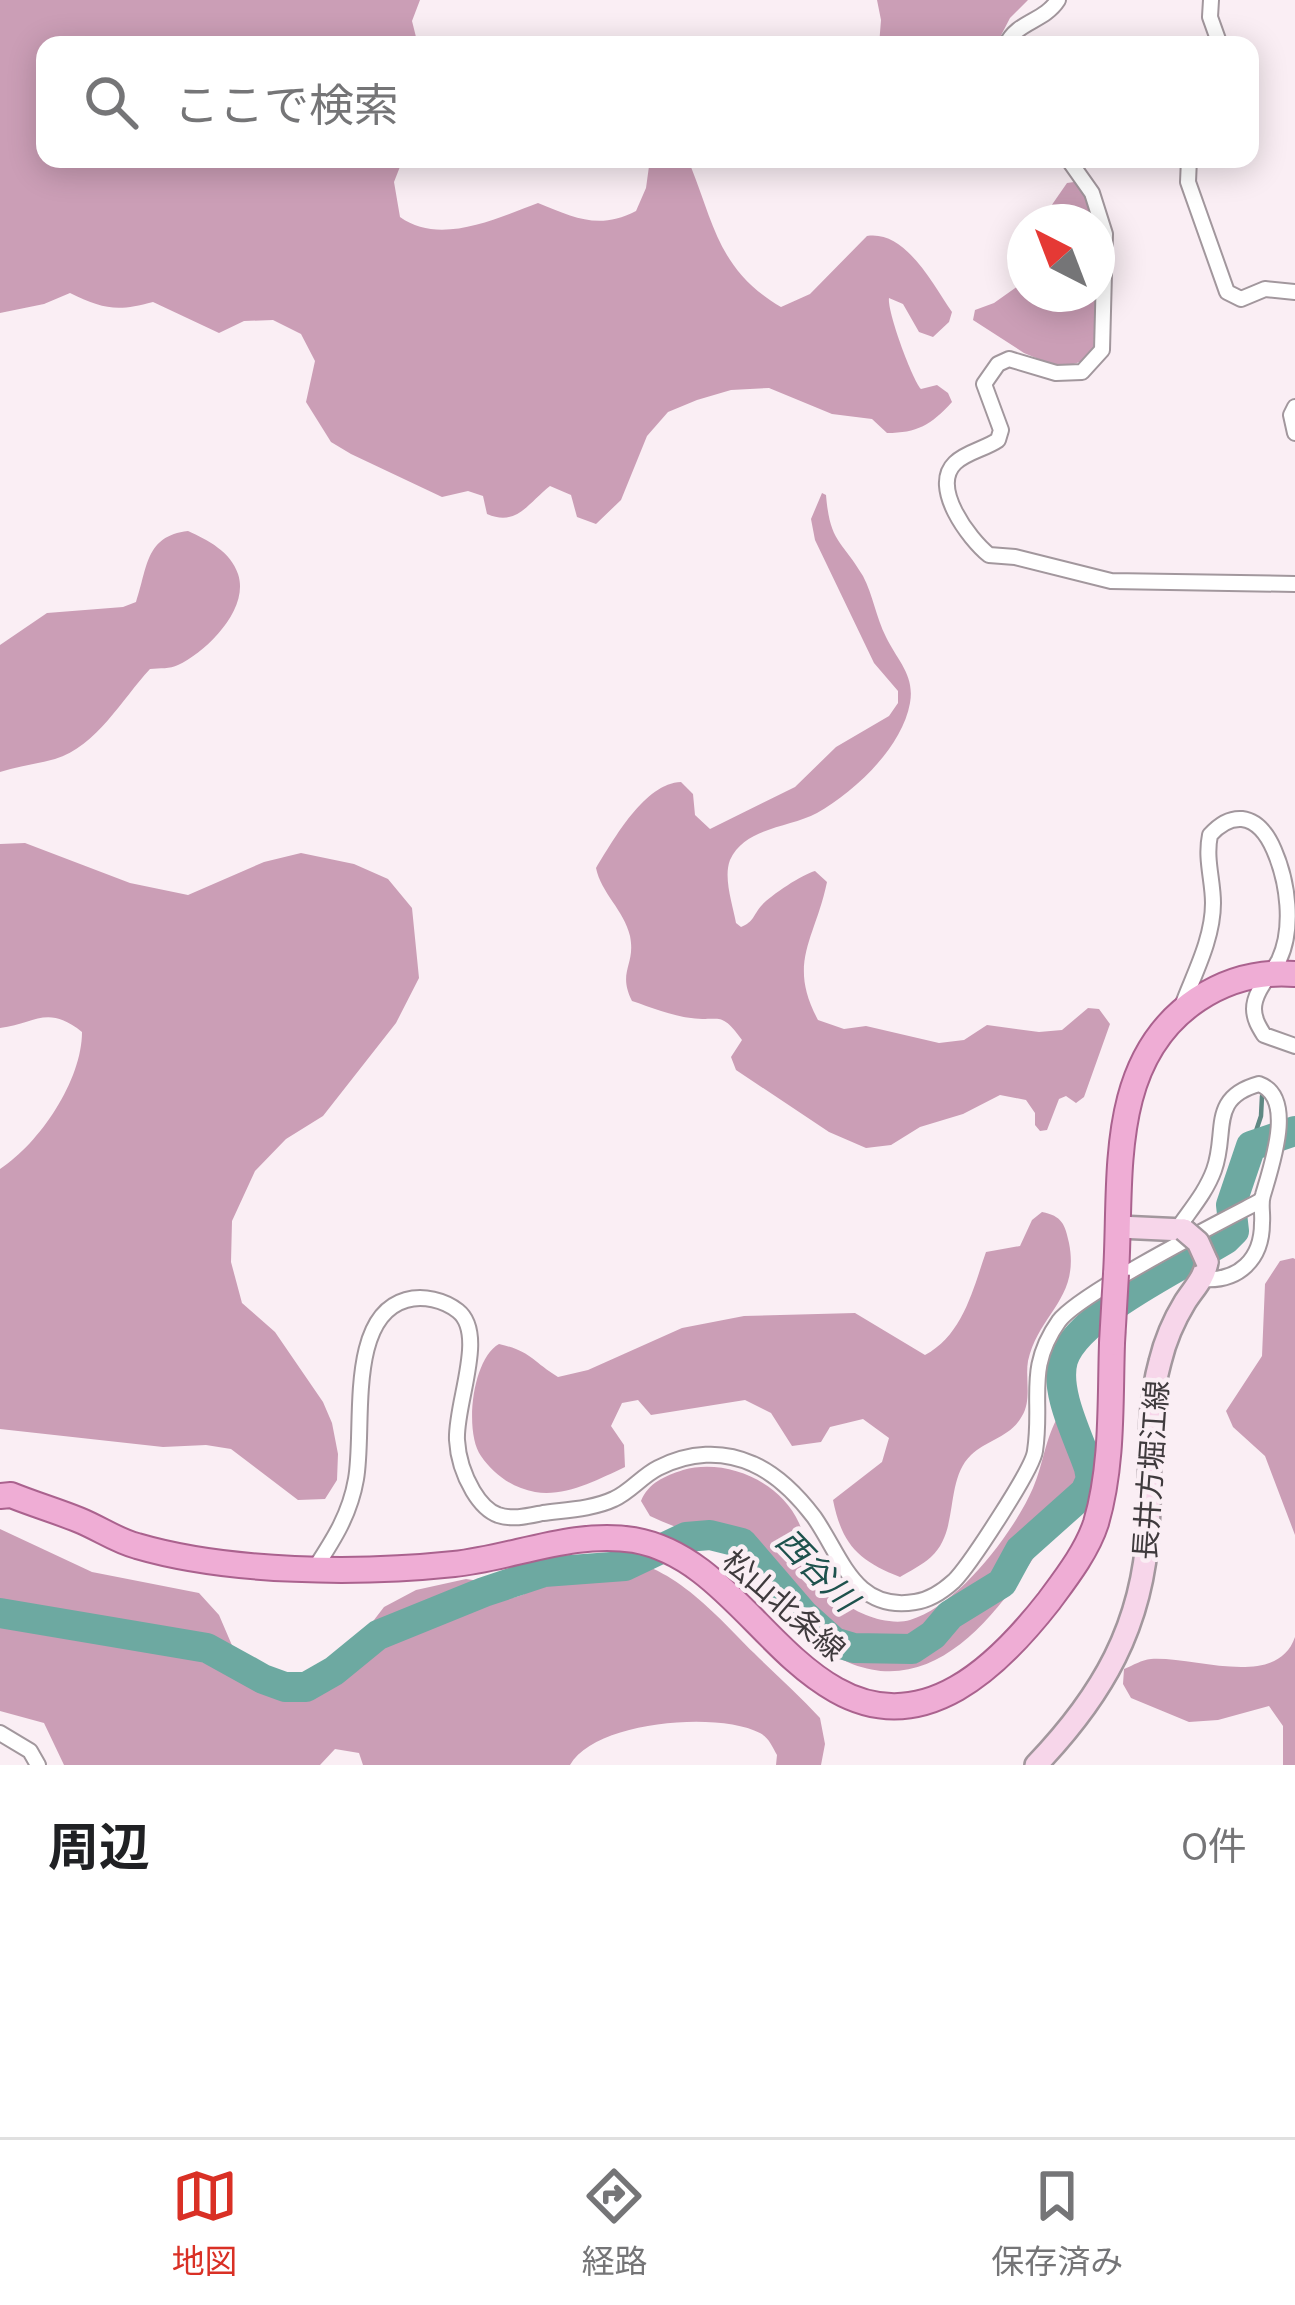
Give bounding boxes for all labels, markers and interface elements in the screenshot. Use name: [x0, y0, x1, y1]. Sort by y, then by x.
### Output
search box: [36, 36, 1259, 168]
icon: search: [78, 69, 144, 135]
text: ここで検索: [174, 76, 399, 135]
north arrow: [1007, 204, 1115, 312]
street label: 長井方堀江線: [1125, 1379, 1177, 1561]
water label: 西谷川: [767, 1519, 869, 1623]
street label: 松山北条線: [715, 1541, 853, 1669]
text: 周辺: [48, 1814, 150, 1881]
text: 0件: [1181, 1821, 1247, 1872]
tab: 地図: [172, 2163, 238, 2283]
tab: 経路: [581, 2163, 647, 2283]
tab: 保存済み: [991, 2163, 1123, 2283]

